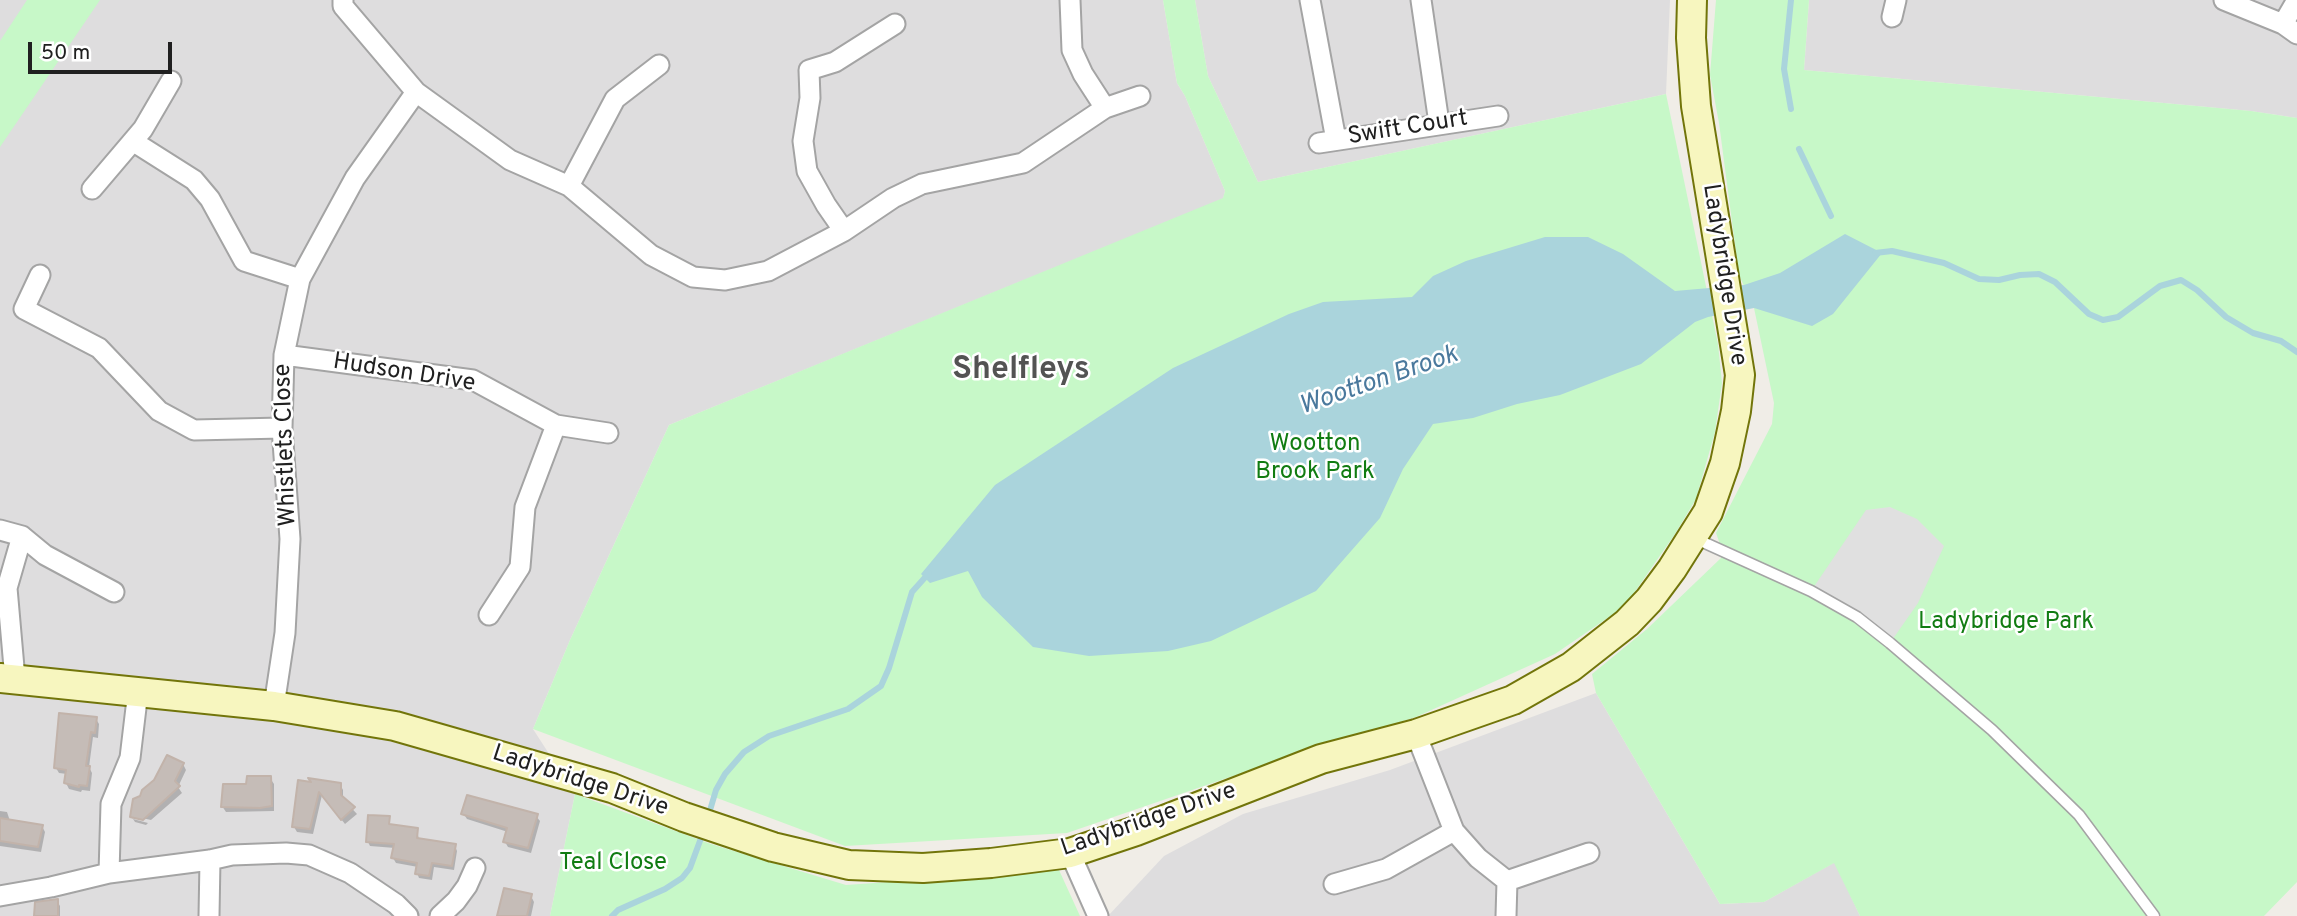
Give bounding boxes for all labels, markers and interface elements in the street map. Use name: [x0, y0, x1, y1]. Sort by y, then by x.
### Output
scale bar: [32, 28, 175, 72]
text: 50 m: [41, 40, 90, 67]
street label: Swift Court: [1346, 105, 1470, 153]
street label: Ladybridge Drive: [1694, 182, 1752, 368]
water label: Wootton Brook: [1296, 340, 1462, 424]
street label: Hudson Drive: [331, 349, 477, 399]
district label: Shelfleys: [952, 353, 1090, 391]
street label: Whistlets Close: [270, 363, 304, 527]
park label: Wootton Brook Park: [1255, 431, 1375, 487]
park label: Ladybridge Park: [1918, 609, 2094, 637]
street label: Ladybridge Drive: [488, 740, 672, 824]
street label: Ladybridge Drive: [1058, 778, 1240, 864]
park label: Teal Close: [559, 850, 667, 878]

